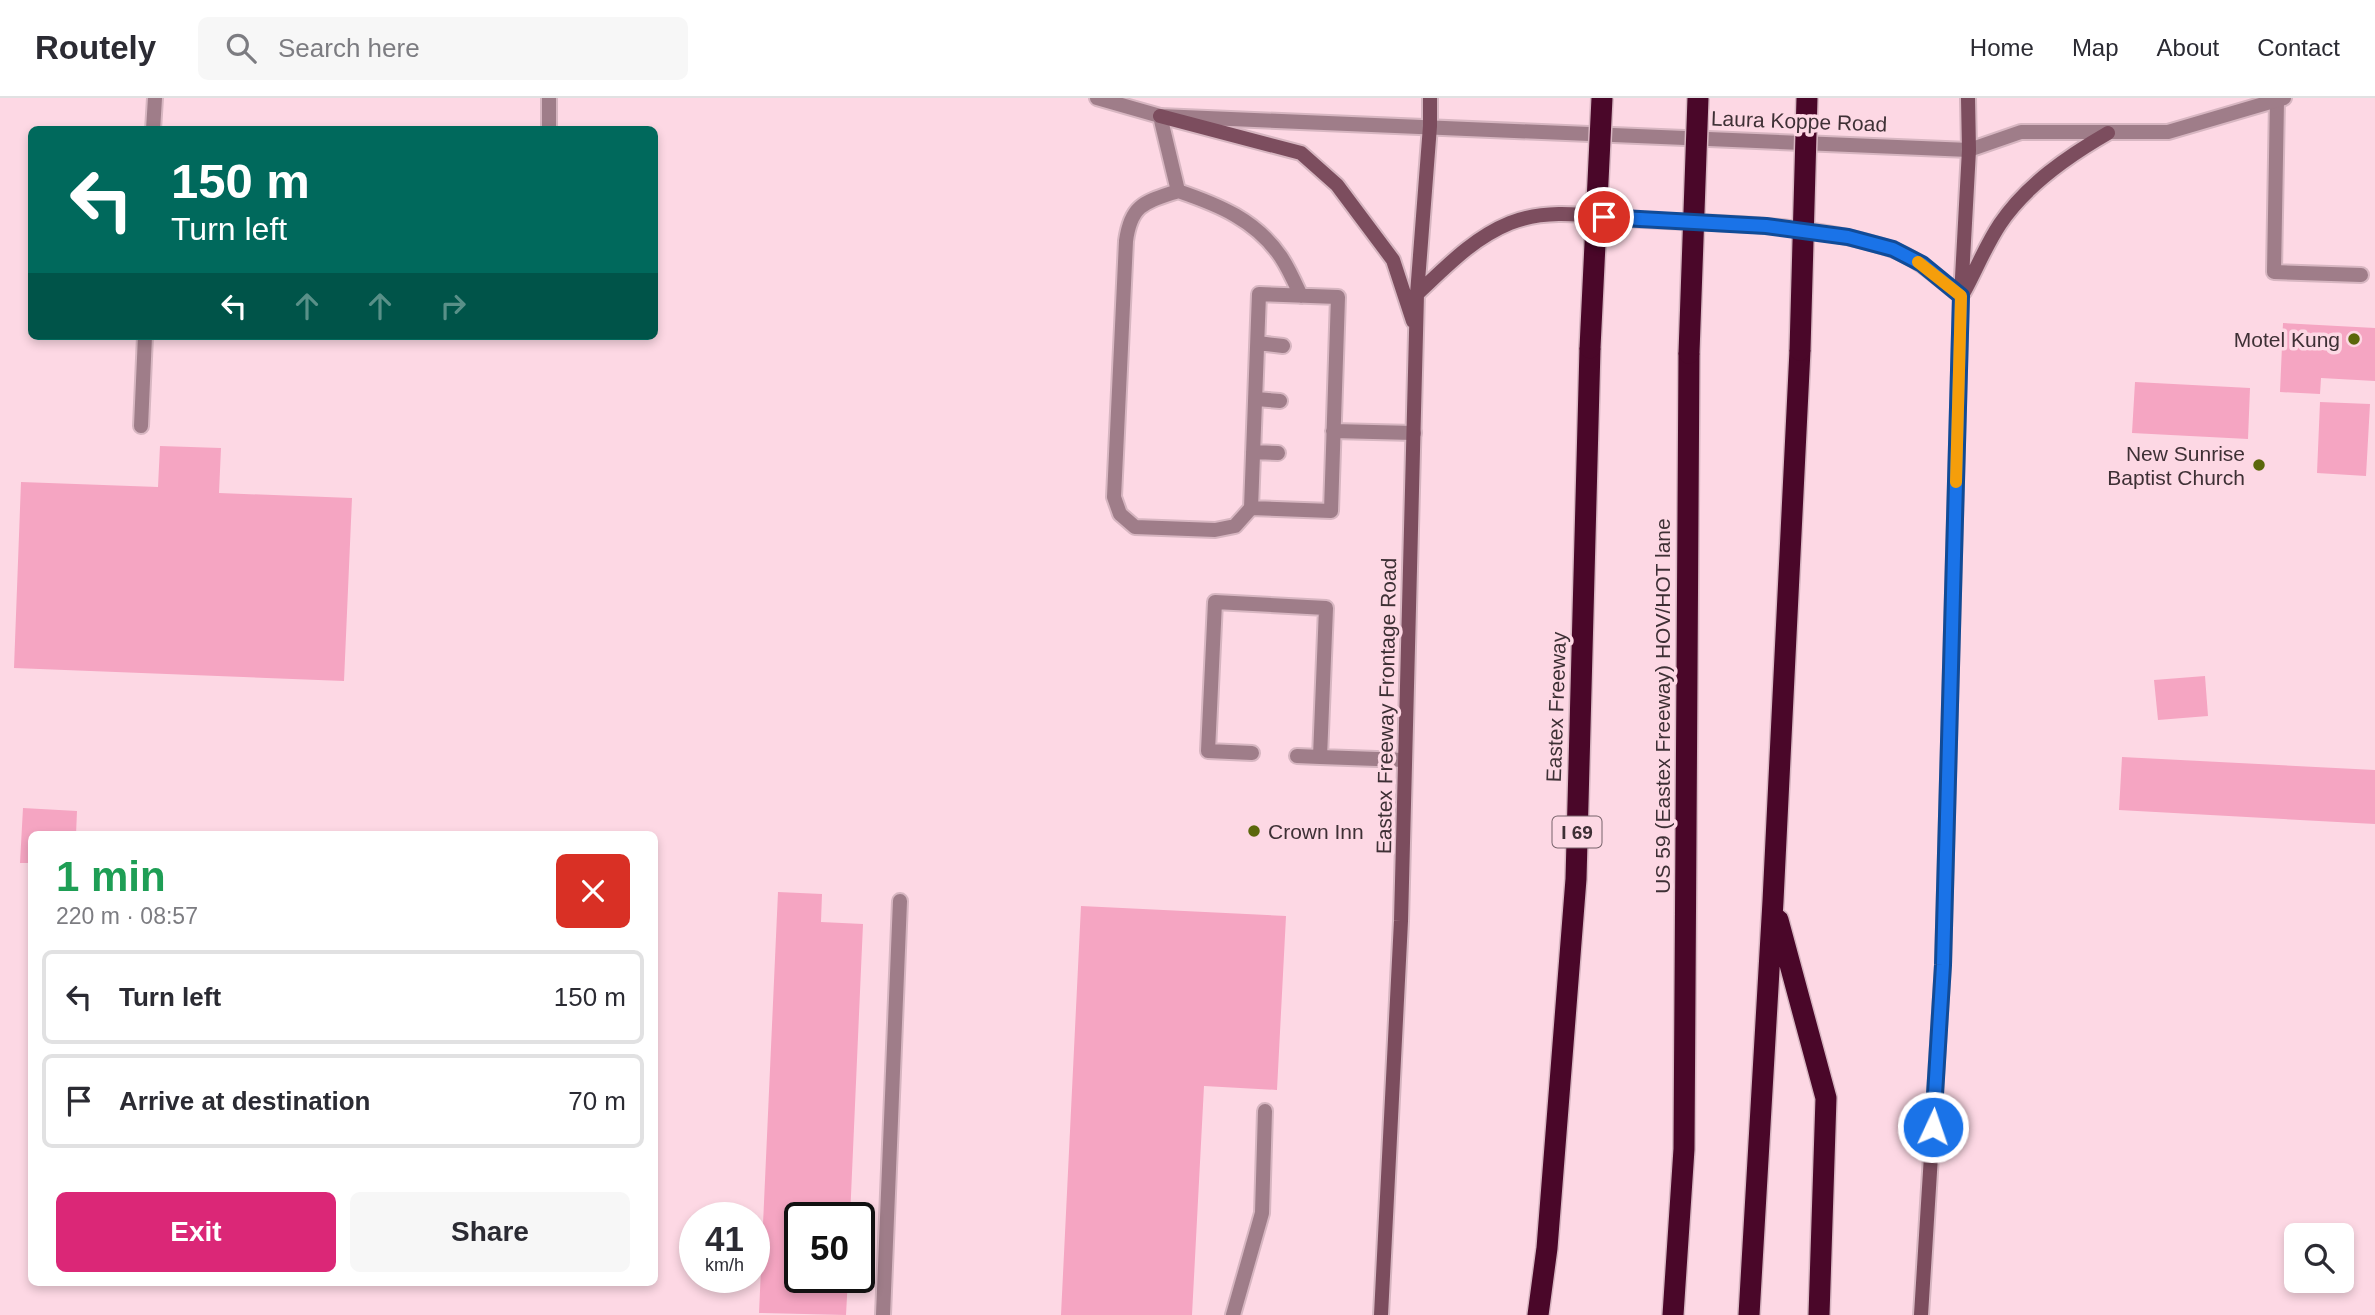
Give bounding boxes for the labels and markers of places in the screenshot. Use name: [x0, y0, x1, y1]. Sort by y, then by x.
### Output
pin: [1574, 187, 1634, 247]
place label: Motel Kung: [2234, 328, 2340, 351]
marker: Motel Kung: [2346, 331, 2362, 347]
place label: New Sunrise Baptist Church: [2107, 442, 2245, 489]
marker: New Sunrise Baptist Church: [2251, 457, 2267, 473]
place label: Crown Inn: [1268, 820, 1364, 843]
marker: Crown Inn: [1246, 823, 1262, 839]

